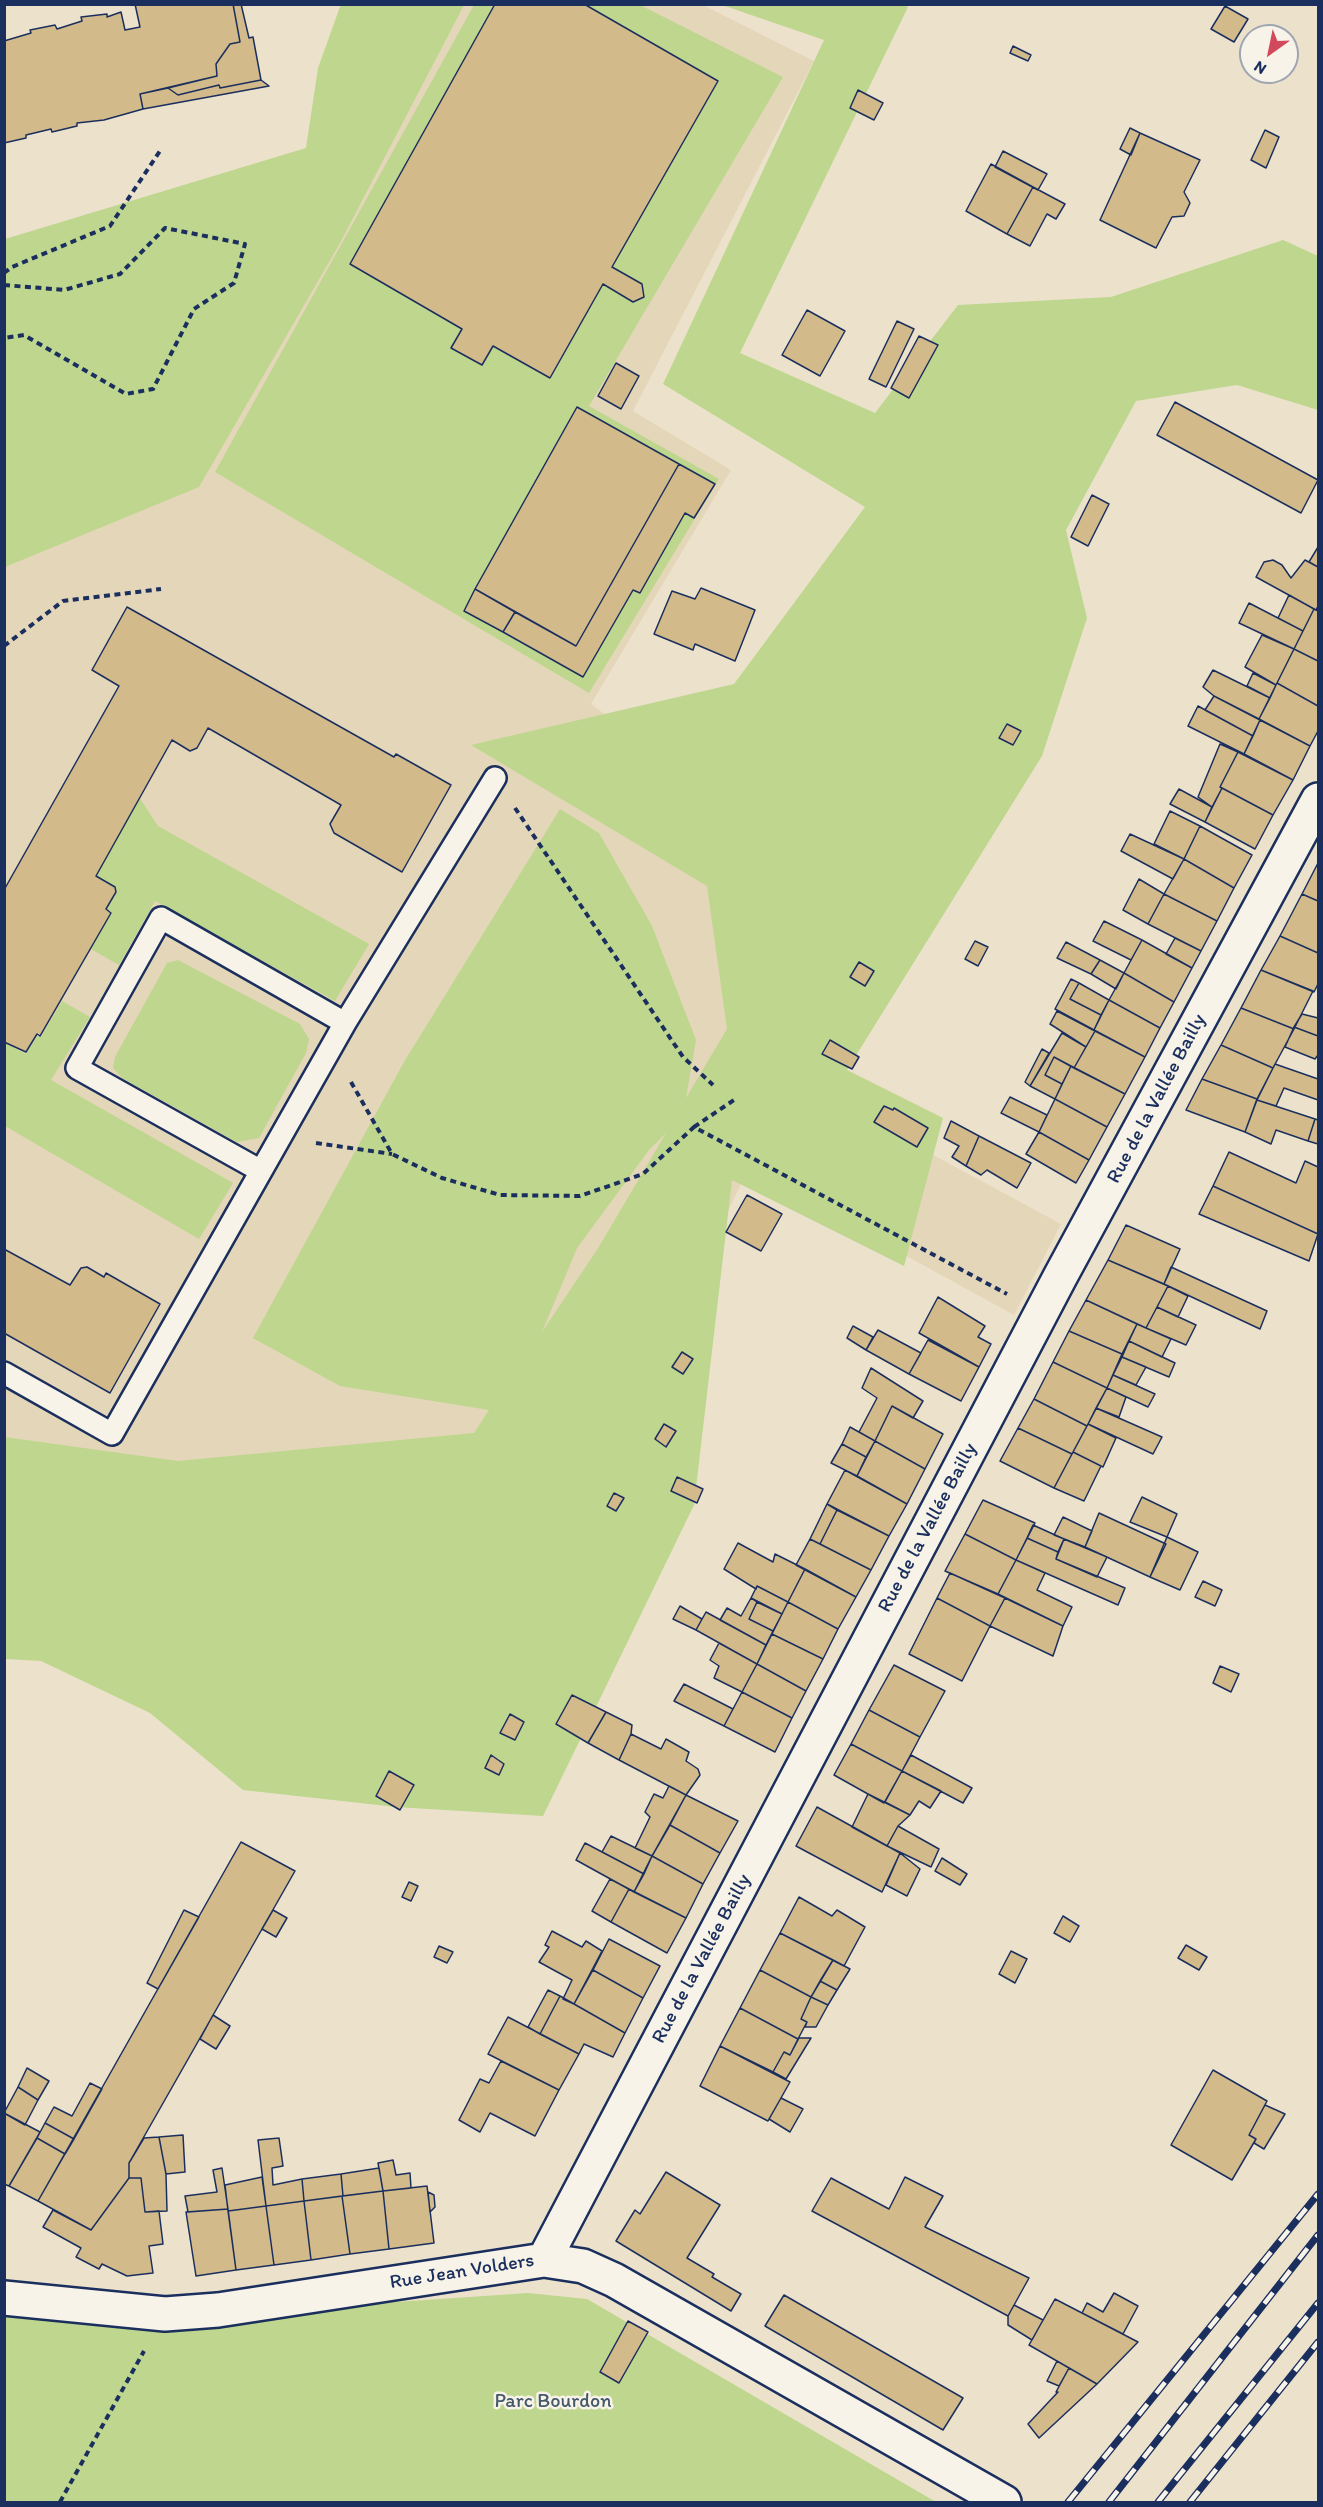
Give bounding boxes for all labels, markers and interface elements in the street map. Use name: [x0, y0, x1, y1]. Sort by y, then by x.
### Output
north arrow: [1239, 24, 1299, 84]
text: N: [1250, 57, 1270, 79]
street label: Rue de la Vallée Bailly: [1102, 1010, 1212, 1188]
street label: Rue de la Vallée Bailly: [873, 1439, 983, 1617]
street label: Rue de la Vallée Bailly: [647, 1870, 757, 2048]
street label: Rue Jean Volders: [388, 2249, 536, 2295]
park label: Parc Bourdon: [495, 2390, 611, 2414]

